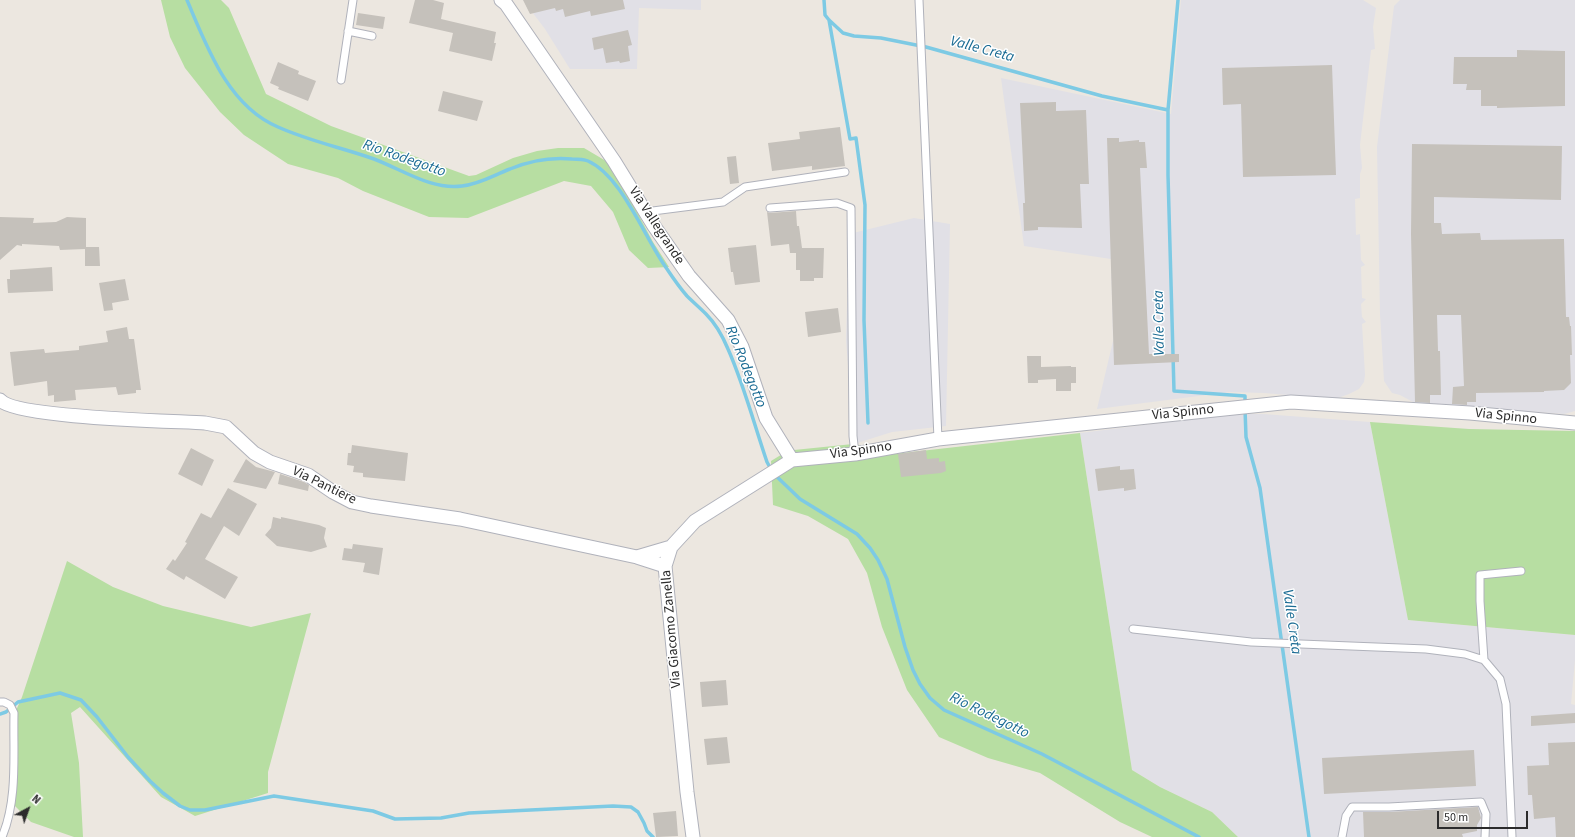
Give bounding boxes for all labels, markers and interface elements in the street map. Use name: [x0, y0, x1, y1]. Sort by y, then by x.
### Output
water label: Valle Creta: [948, 33, 1016, 67]
water label: Rio Rodegotto: [360, 136, 448, 182]
street label: Via Vallegrande: [625, 184, 687, 268]
water label: Valle Creta: [1150, 290, 1170, 356]
water label: Rio Rodegotto: [720, 323, 770, 411]
street label: Via Spinno: [1151, 401, 1215, 425]
street label: Via Spinno: [1474, 405, 1538, 429]
street label: Via Spinno: [829, 438, 893, 464]
street label: Via Pantiere: [289, 463, 359, 509]
street label: Via Giacomo Zanella: [658, 569, 686, 689]
water label: Valle Creta: [1278, 588, 1304, 656]
water label: Rio Rodegotto: [946, 689, 1032, 743]
north arrow: [8, 789, 48, 829]
text: N: [29, 791, 44, 808]
scale bar: [1439, 803, 1530, 829]
text: 50 m: [1444, 809, 1468, 826]

